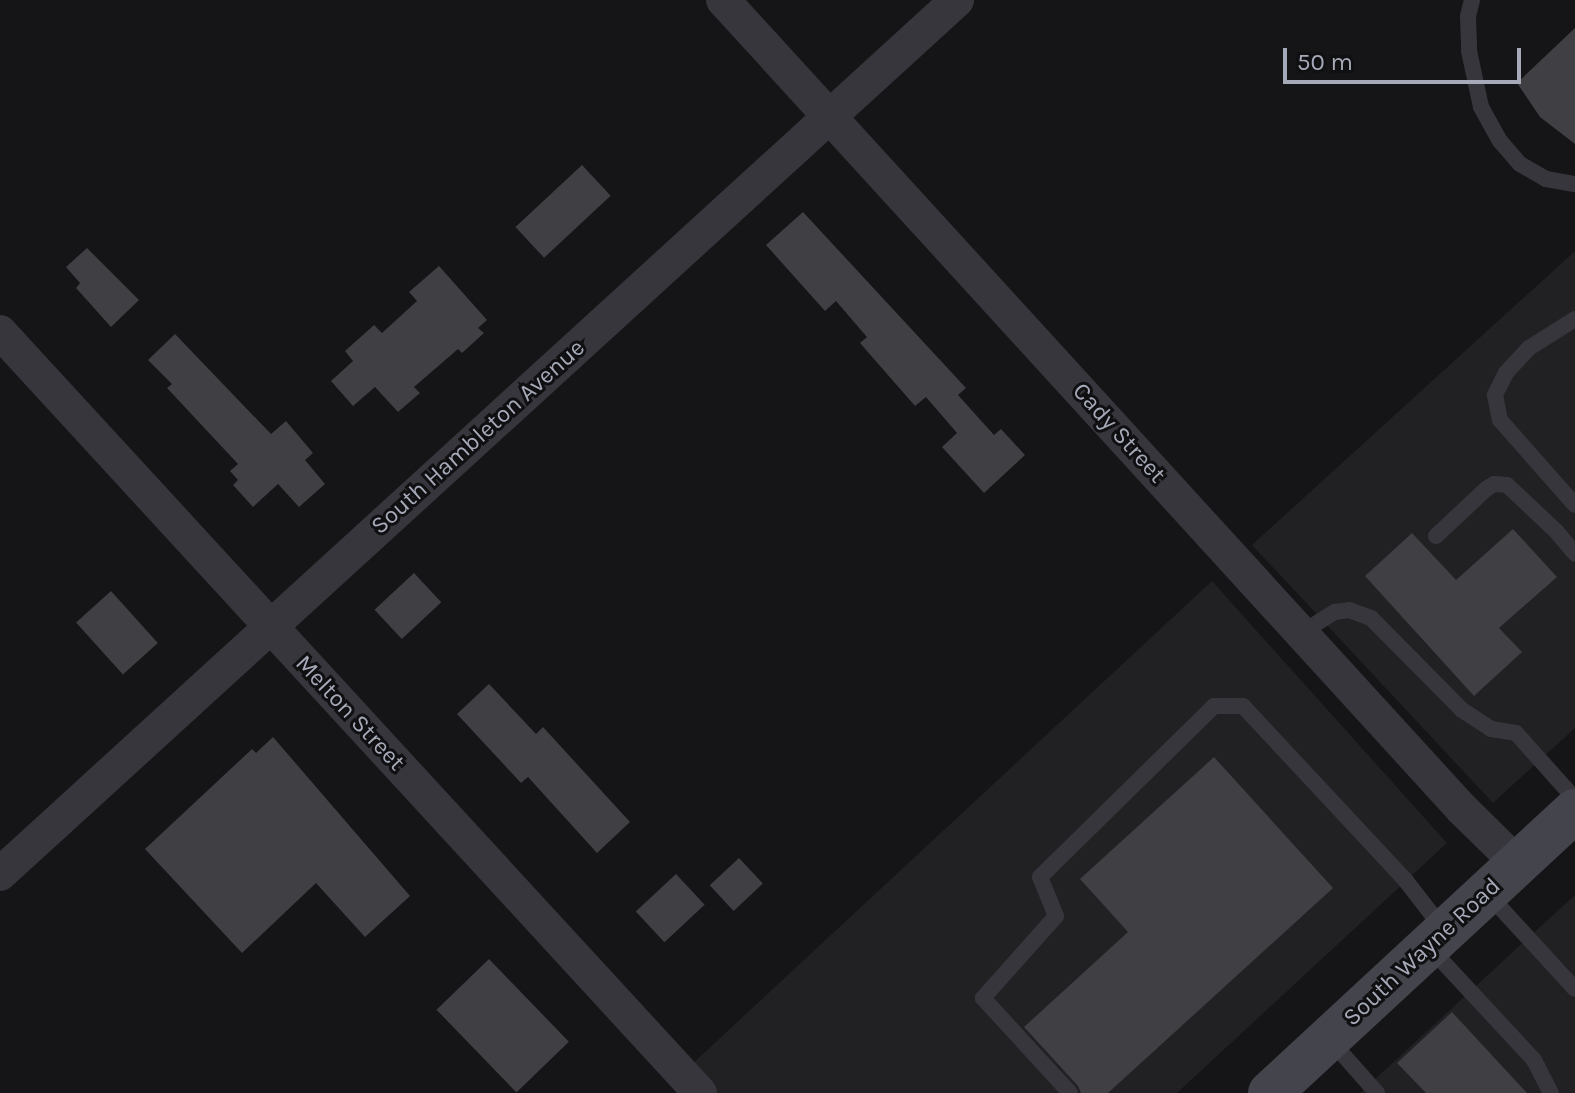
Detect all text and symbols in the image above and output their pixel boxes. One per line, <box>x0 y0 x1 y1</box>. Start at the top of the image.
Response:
scale bar <box>1287 32 1525 82</box>
text: 50 m <box>1297 48 1353 76</box>
street label: South Hambleton Avenue <box>365 333 591 541</box>
street label: Cady Street <box>1067 377 1171 489</box>
street label: Melton Street <box>289 649 411 777</box>
street label: South Wayne Road <box>1338 872 1506 1032</box>

